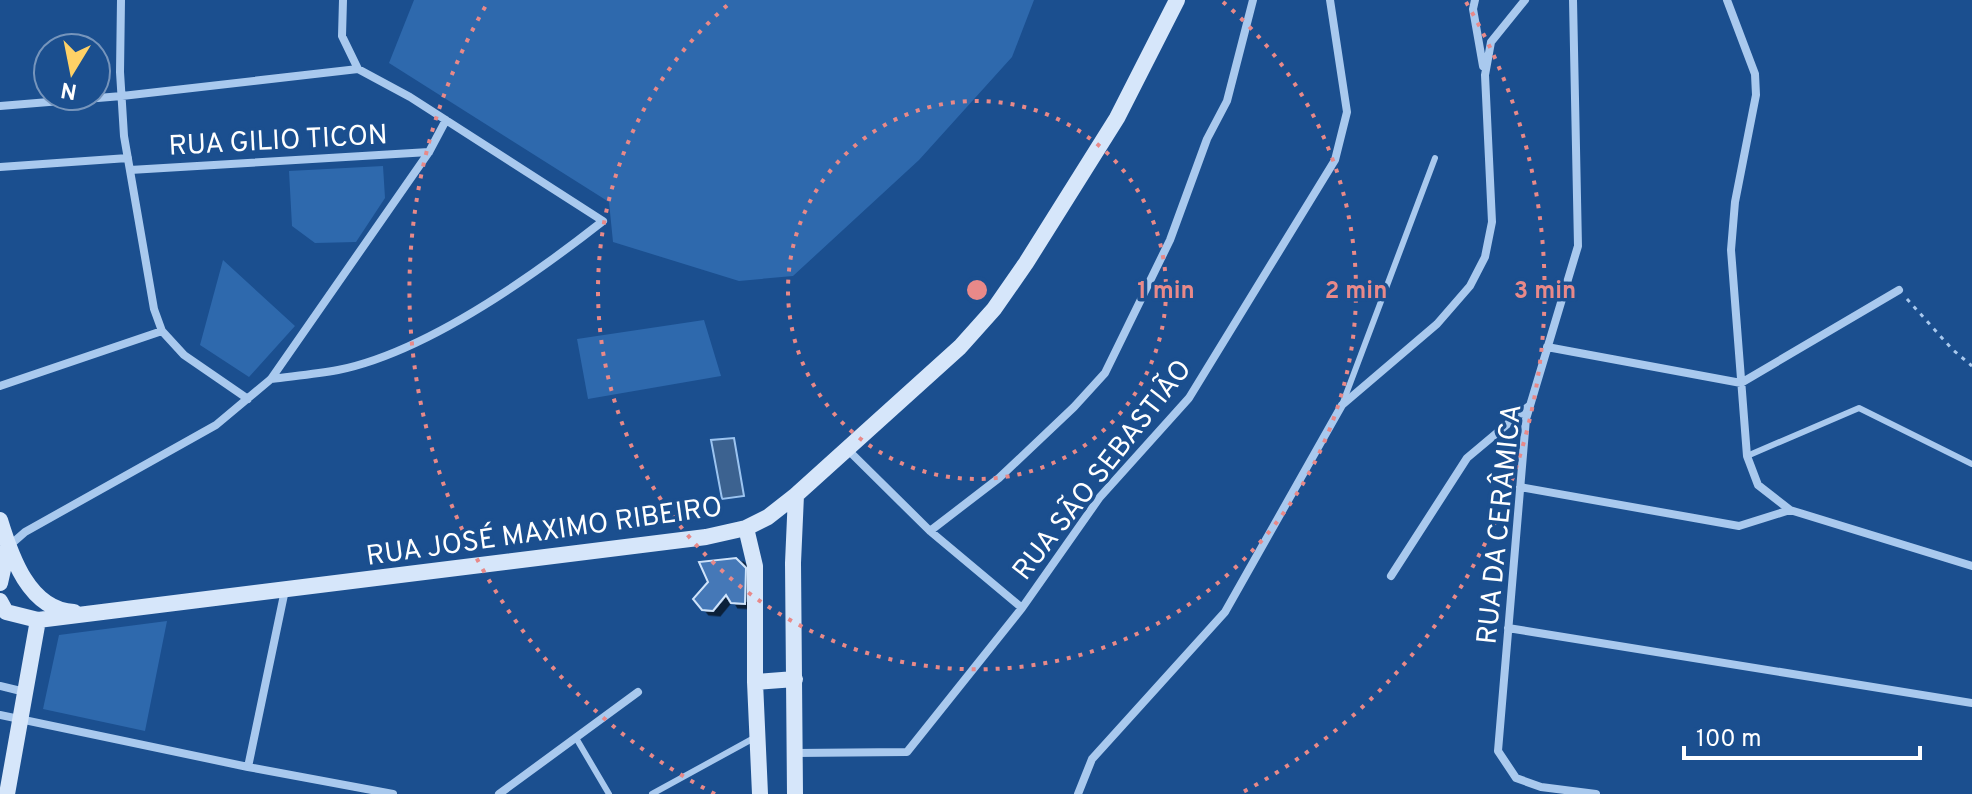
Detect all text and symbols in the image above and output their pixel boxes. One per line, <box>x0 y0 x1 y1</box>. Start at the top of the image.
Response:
north arrow <box>32 32 112 112</box>
text: N <box>59 75 79 104</box>
street label: RUA GILIO TICON <box>168 118 389 166</box>
centre of rings <box>963 276 991 304</box>
text: 1 min <box>1137 277 1195 307</box>
text: 2 min <box>1325 277 1387 307</box>
text: 3 min <box>1514 277 1576 307</box>
street label: RUA SÃO SEBASTIÃO <box>1005 353 1201 589</box>
street label: RUA DA CERÂMICA <box>1468 402 1531 646</box>
street label: RUA JOSÉ MAXIMO RIBEIRO <box>364 488 725 576</box>
scale bar <box>1684 710 1920 760</box>
text: 100 m <box>1696 725 1762 755</box>

